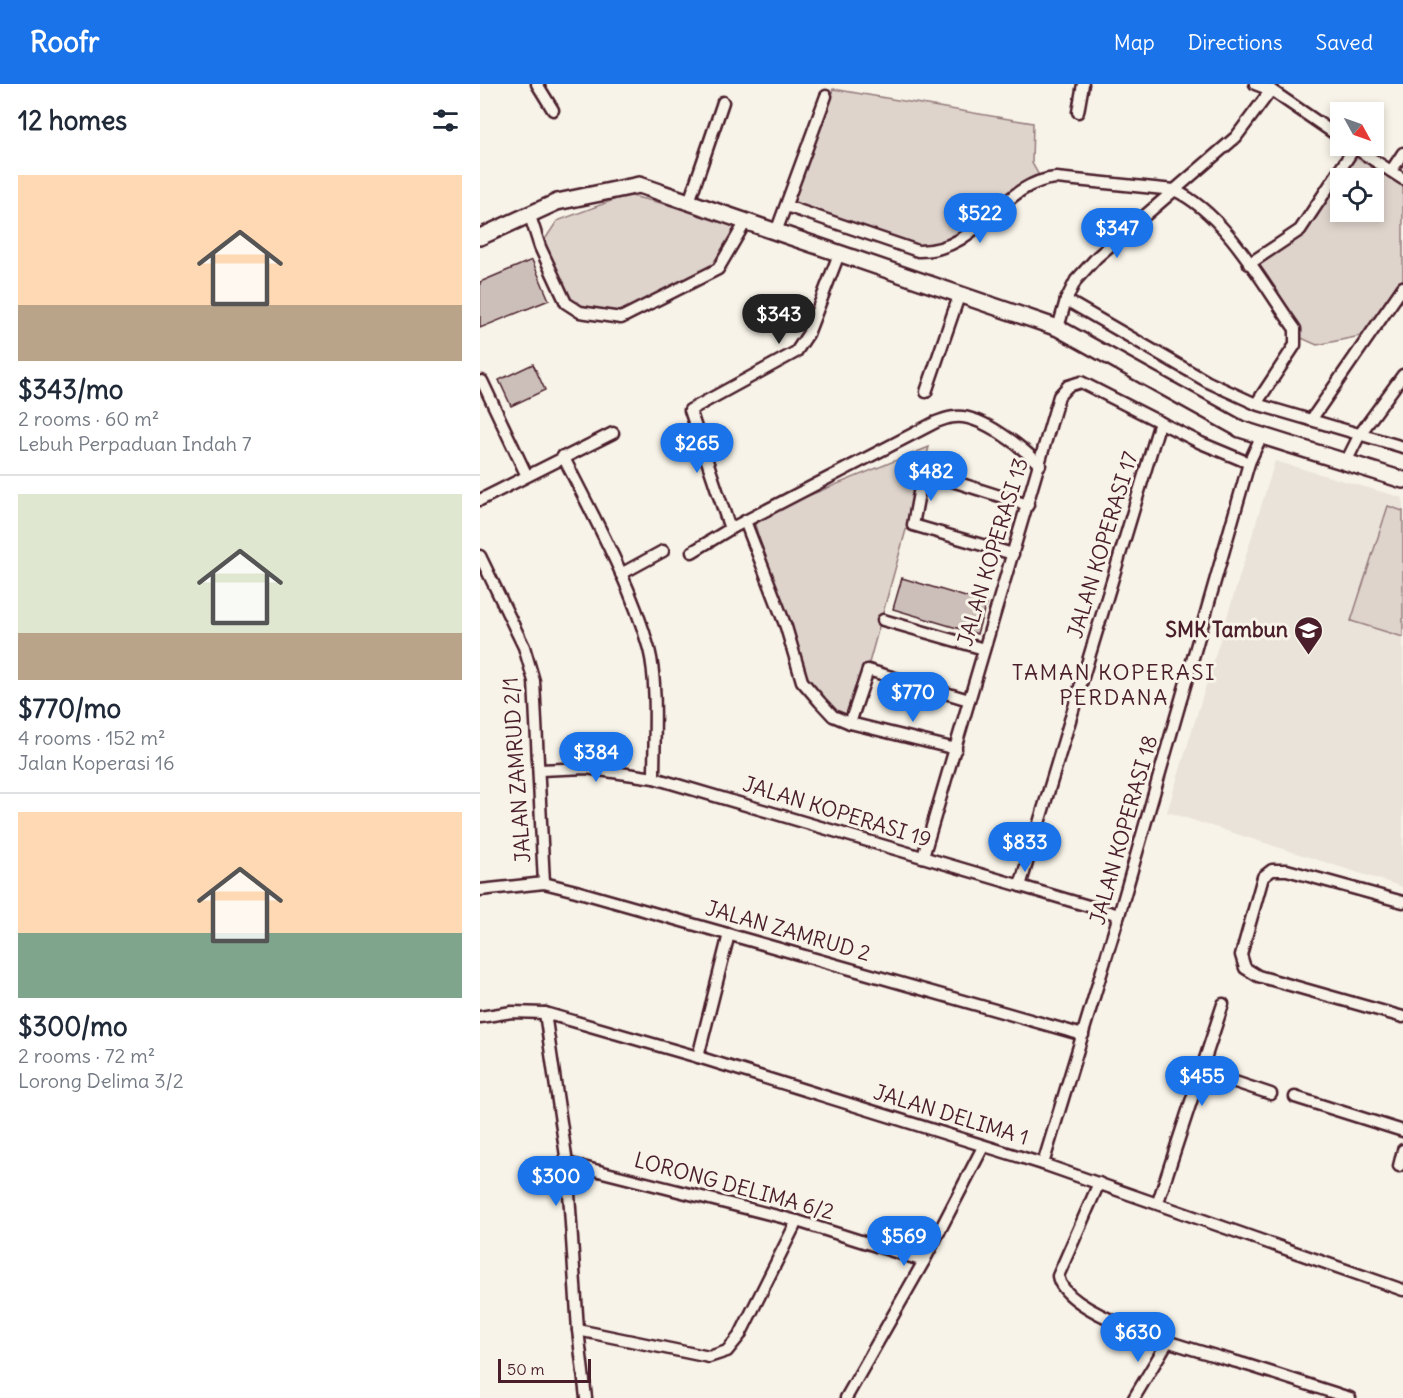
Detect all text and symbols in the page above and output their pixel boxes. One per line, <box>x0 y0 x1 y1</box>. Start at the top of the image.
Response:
text: Roofr <box>30 24 99 60</box>
text: Map <box>1114 29 1155 56</box>
text: Directions <box>1188 29 1282 56</box>
text: Saved <box>1315 29 1373 56</box>
north arrow <box>1330 102 1384 156</box>
map controls <box>1330 102 1384 222</box>
text: 12 homes <box>18 104 127 137</box>
icon: filters <box>429 104 462 137</box>
button: locate <box>1330 168 1384 222</box>
pin: $522 <box>944 193 1016 244</box>
text: $522 <box>958 200 1002 225</box>
pin: $347 <box>1081 208 1153 259</box>
icon: home <box>186 214 294 322</box>
text: $347 <box>1095 215 1139 240</box>
pin: $343 <box>743 294 815 345</box>
text: $343 <box>756 301 802 326</box>
text: $343/mo <box>18 373 123 406</box>
text: 2 rooms · 60 m² <box>18 406 159 431</box>
pin: $265 <box>661 423 733 474</box>
text: $265 <box>674 430 720 455</box>
text: Lebuh Perpaduan Indah 7 <box>18 431 252 456</box>
street label: JALAN KOPERASI 17 <box>1061 448 1144 641</box>
pin: $482 <box>895 451 967 502</box>
street label: JALAN KOPERASI 13 <box>951 454 1034 649</box>
text: $482 <box>908 458 954 483</box>
icon: home <box>186 533 294 641</box>
school or university icon: SMK Tambun <box>1293 614 1325 656</box>
place label: SMK Tambun <box>1165 616 1288 643</box>
district label: TAMAN KOPERASI PERDANA <box>1012 658 1216 711</box>
pin: $770 <box>877 672 949 723</box>
street label: JALAN ZAMRUD 2/1 <box>497 676 536 864</box>
text: $770 <box>891 679 935 704</box>
text: $770/mo <box>18 692 121 725</box>
text: 4 rooms · 152 m² <box>18 725 166 750</box>
pin: $384 <box>560 732 632 783</box>
street label: JALAN KOPERASI 18 <box>1084 732 1163 928</box>
text: $384 <box>573 739 619 764</box>
text: Jalan Koperasi 16 <box>18 750 175 775</box>
street label: JALAN KOPERASI 19 <box>740 770 935 853</box>
pin: $833 <box>989 822 1061 873</box>
text: $833 <box>1002 829 1048 854</box>
icon: home <box>186 851 294 959</box>
street label: JALAN ZAMRUD 2 <box>703 894 874 967</box>
text: $300/mo <box>18 1010 128 1043</box>
text: 2 rooms · 72 m² <box>18 1043 155 1068</box>
pin: $455 <box>1166 1056 1238 1107</box>
text: $455 <box>1179 1063 1225 1088</box>
text: Lorong Delima 3/2 <box>18 1068 184 1093</box>
street label: JALAN DELIMA 1 <box>870 1078 1032 1151</box>
street label: LORONG DELIMA 6/2 <box>631 1146 837 1225</box>
pin: $300 <box>520 1156 592 1207</box>
text: $300 <box>532 1163 580 1188</box>
pin: $569 <box>868 1216 940 1267</box>
text: $569 <box>881 1223 927 1248</box>
pin: $630 <box>1102 1312 1174 1363</box>
text: $630 <box>1114 1319 1162 1344</box>
scale bar <box>498 1356 591 1384</box>
text: 50 m <box>507 1359 545 1379</box>

